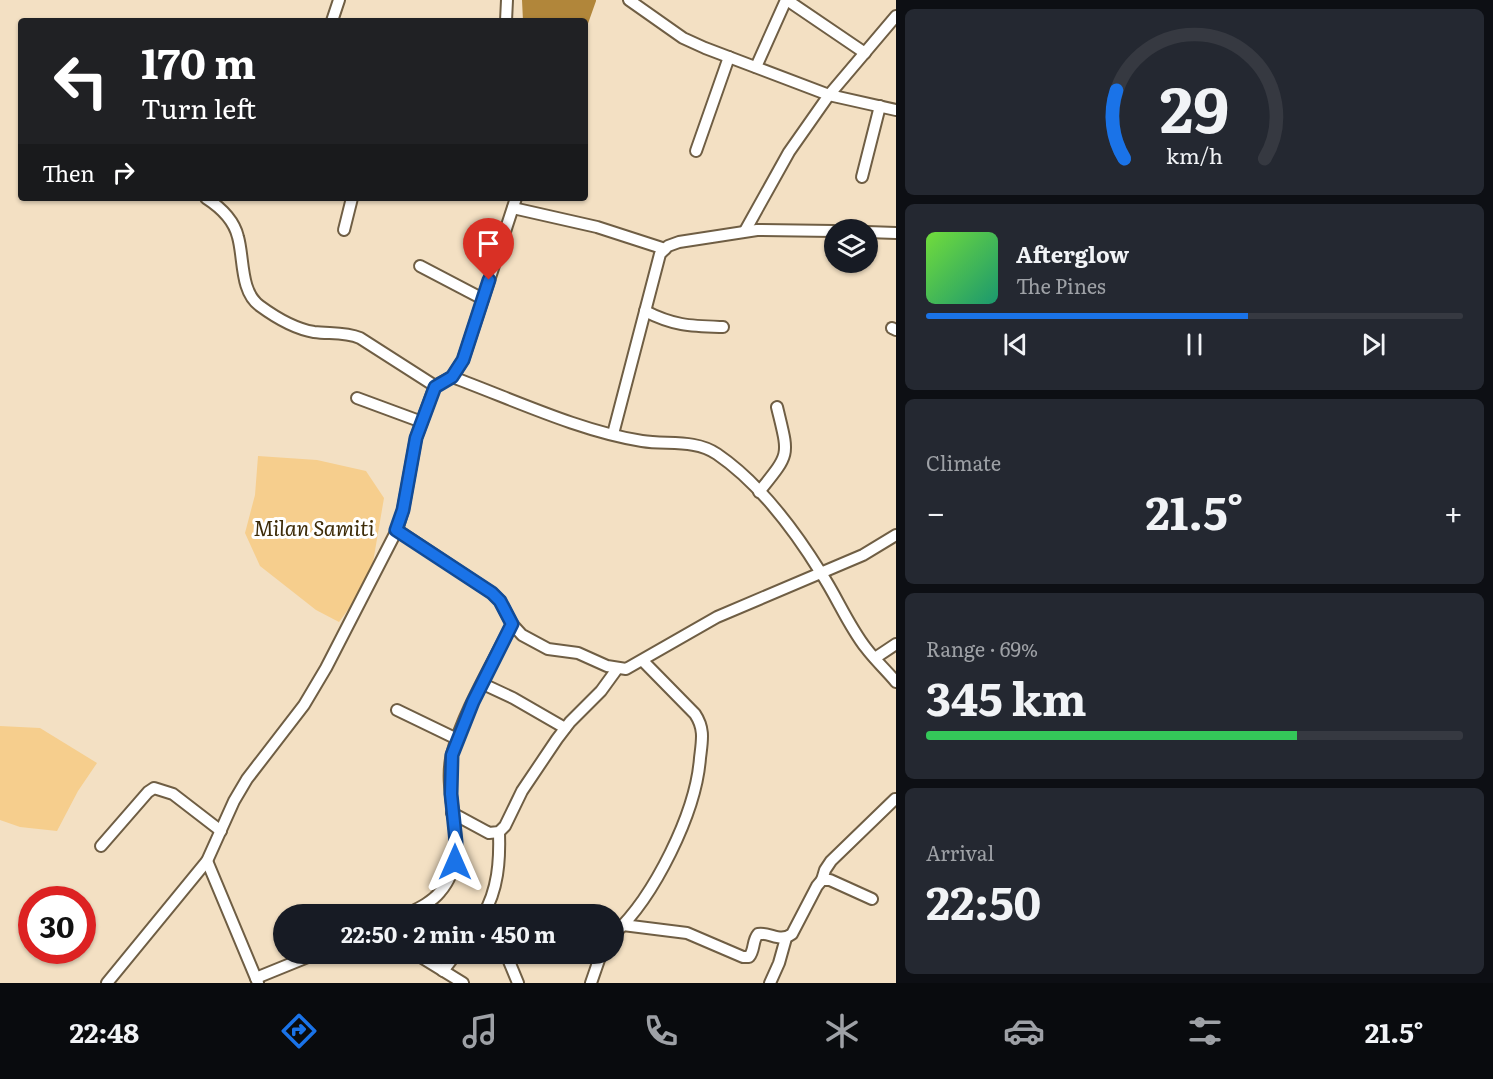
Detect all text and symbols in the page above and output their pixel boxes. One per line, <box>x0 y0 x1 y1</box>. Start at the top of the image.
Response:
text: 170 m <box>141 30 256 92</box>
icon: left <box>42 42 120 120</box>
text: 29 <box>1160 60 1229 152</box>
text: Turn left <box>141 87 256 127</box>
text: km/h <box>1166 139 1223 171</box>
text: Then <box>42 156 95 189</box>
icon: right <box>107 156 140 189</box>
pin <box>463 218 514 280</box>
map controls <box>824 219 878 273</box>
button: layers <box>824 219 878 273</box>
icon: arrive <box>472 227 505 260</box>
text: Afterglow <box>1016 237 1129 270</box>
text: The Pines <box>1016 270 1106 300</box>
icon: previous <box>999 328 1032 361</box>
icon: pause <box>1178 328 1211 361</box>
icon: next <box>1357 328 1390 361</box>
text: Climate <box>926 447 1001 477</box>
text: 21.5° <box>1146 477 1243 544</box>
text: − <box>926 486 945 535</box>
text: + <box>1444 486 1463 535</box>
park label: Milan Samiti <box>253 511 375 542</box>
text: Range · 69% <box>926 633 1038 663</box>
text: 345 km <box>926 663 1087 730</box>
position arrow <box>423 830 487 894</box>
text: Arrival <box>926 837 994 867</box>
text: 22:50 <box>926 867 1041 934</box>
speed limit sign: 30 <box>18 886 96 964</box>
text: 22:50 · 2 min · 450 m <box>341 917 556 950</box>
icon: directions <box>278 1010 320 1052</box>
icon: music <box>459 1010 501 1052</box>
icon: phone <box>640 1010 682 1052</box>
icon: climate <box>821 1010 863 1052</box>
icon: car <box>1003 1010 1045 1052</box>
icon: filters <box>1184 1010 1226 1052</box>
text: 22:48 <box>70 1011 139 1051</box>
text: 21.5° <box>1365 1011 1423 1051</box>

